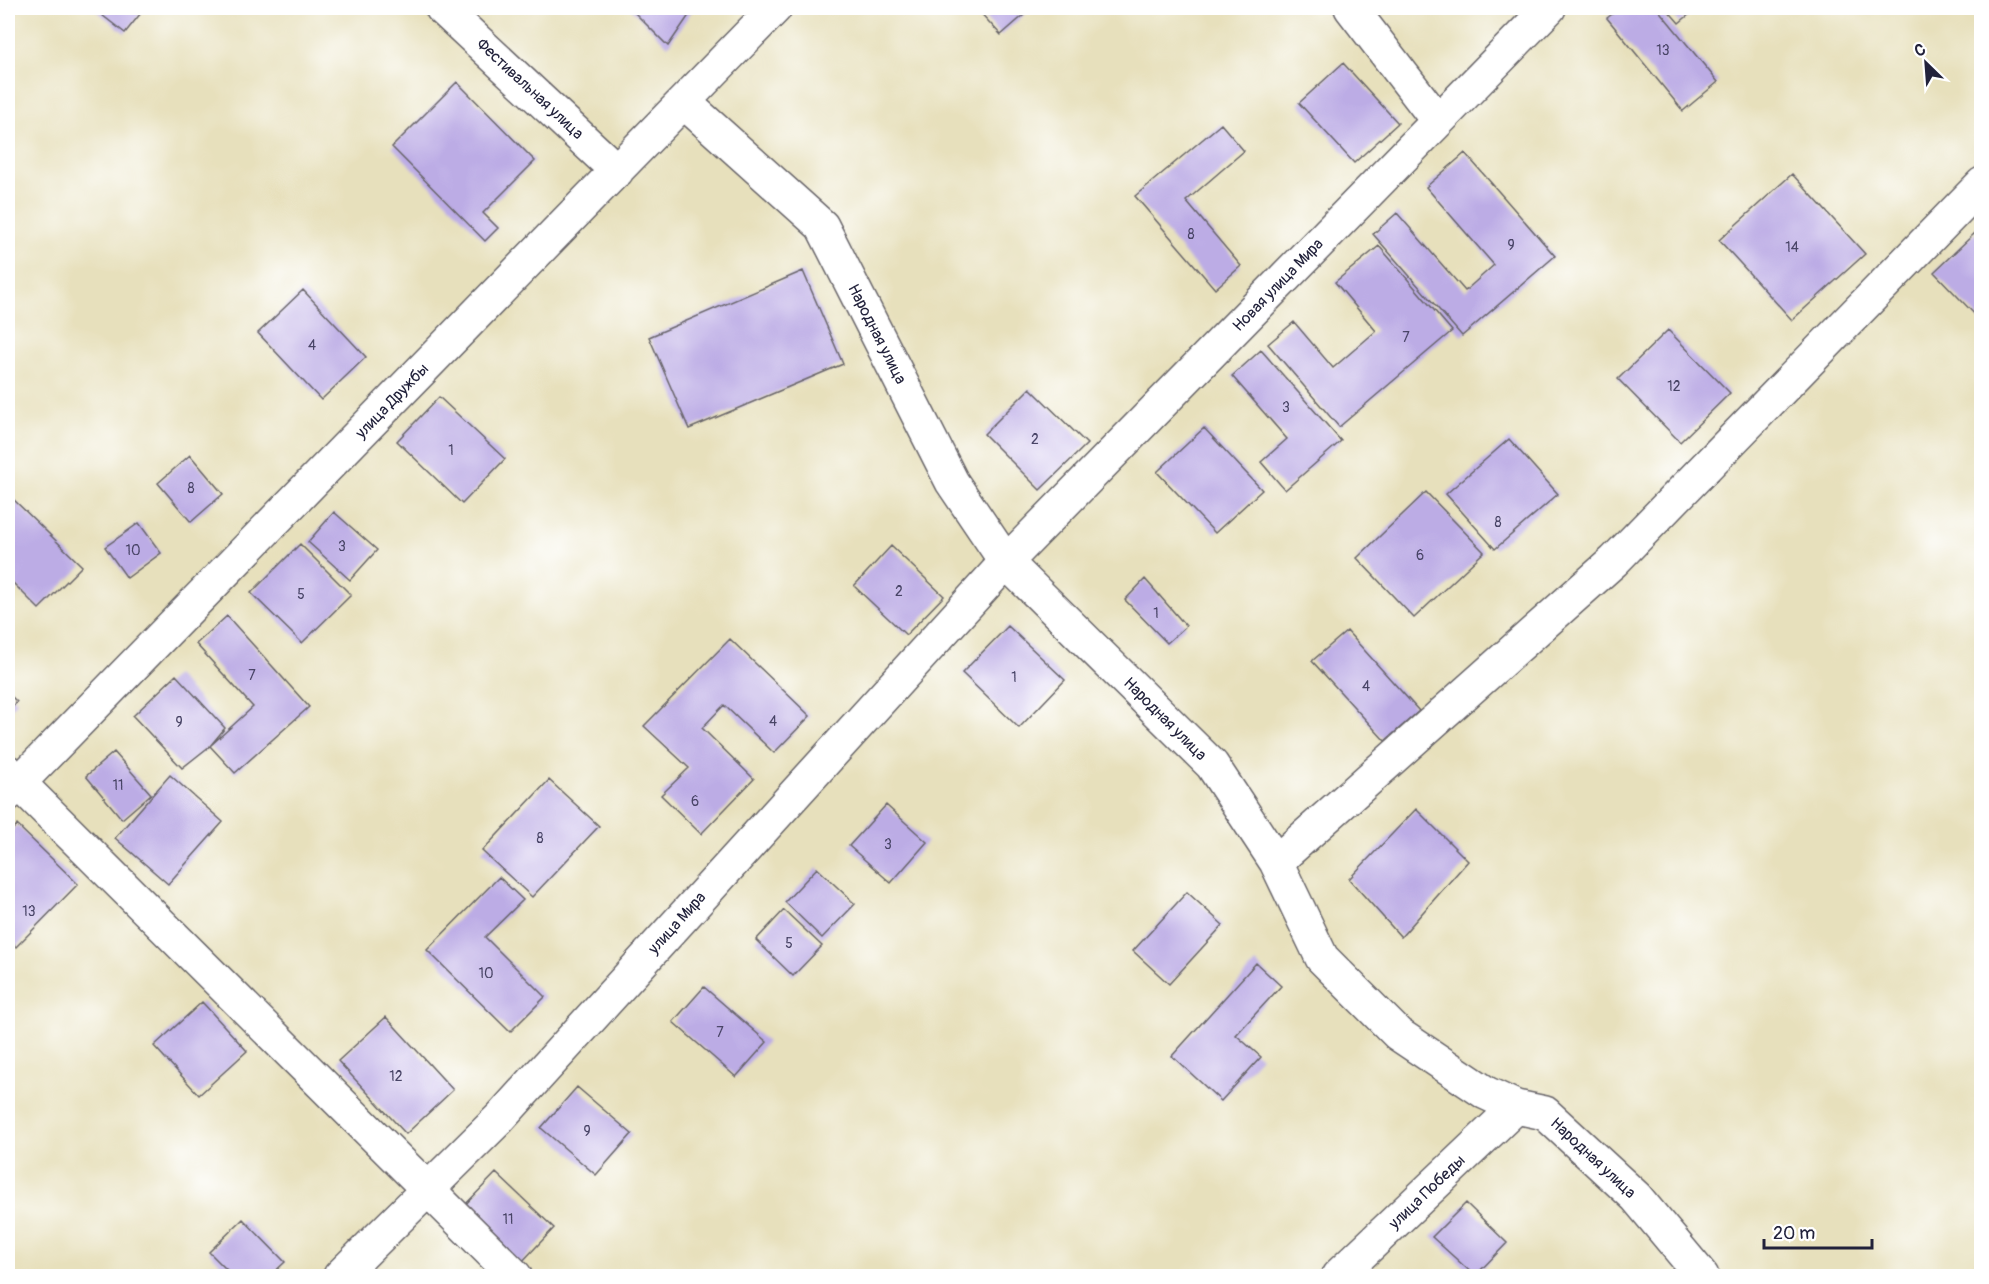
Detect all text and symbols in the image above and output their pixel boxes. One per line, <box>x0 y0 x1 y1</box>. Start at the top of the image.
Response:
north arrow <box>1896 33 1956 93</box>
street label: Фестивальная улица <box>472 34 588 144</box>
text: С <box>1911 39 1929 61</box>
house number: 13 <box>1656 42 1670 59</box>
house number: 8 <box>1187 226 1195 243</box>
street label: Новая улица Мира <box>1228 234 1328 336</box>
house number: 9 <box>1507 237 1515 254</box>
house number: 14 <box>1785 239 1799 256</box>
street label: Народная улица <box>843 281 911 387</box>
house number: 7 <box>1402 329 1410 346</box>
house number: 4 <box>308 337 316 354</box>
street label: улица Дружбы <box>350 359 433 444</box>
house number: 12 <box>1667 378 1681 395</box>
house number: 3 <box>1282 399 1290 416</box>
house number: 2 <box>1031 431 1039 448</box>
house number: 1 <box>448 442 454 459</box>
house number: 8 <box>187 480 195 497</box>
house number: 8 <box>1494 514 1502 531</box>
house number: 3 <box>338 538 346 555</box>
house number: 10 <box>125 542 141 559</box>
house number: 6 <box>1416 547 1424 564</box>
house number: 2 <box>895 583 903 600</box>
house number: 5 <box>297 586 305 603</box>
house number: 1 <box>1153 605 1159 622</box>
house number: 7 <box>248 667 256 684</box>
house number: 1 <box>1011 669 1017 686</box>
street label: Народная улица <box>1119 673 1211 765</box>
house number: 4 <box>1362 678 1370 695</box>
house number: 4 <box>769 713 777 730</box>
house number: 9 <box>175 714 183 731</box>
house number: 11 <box>113 777 123 794</box>
house number: 6 <box>691 793 699 810</box>
house number: 8 <box>536 830 544 847</box>
house number: 3 <box>884 836 892 853</box>
street label: улица Мира <box>643 888 710 959</box>
house number: 13 <box>22 903 36 920</box>
house number: 5 <box>785 935 793 952</box>
house number: 10 <box>478 965 494 982</box>
house number: 7 <box>716 1024 724 1041</box>
house number: 12 <box>389 1068 403 1085</box>
street label: Народная улица <box>1546 1113 1640 1203</box>
house number: 9 <box>583 1123 591 1140</box>
street label: улица Победы <box>1384 1151 1469 1234</box>
house number: 11 <box>503 1211 513 1228</box>
scale bar <box>1764 1212 1872 1250</box>
text: 20 m <box>1773 1222 1815 1245</box>

